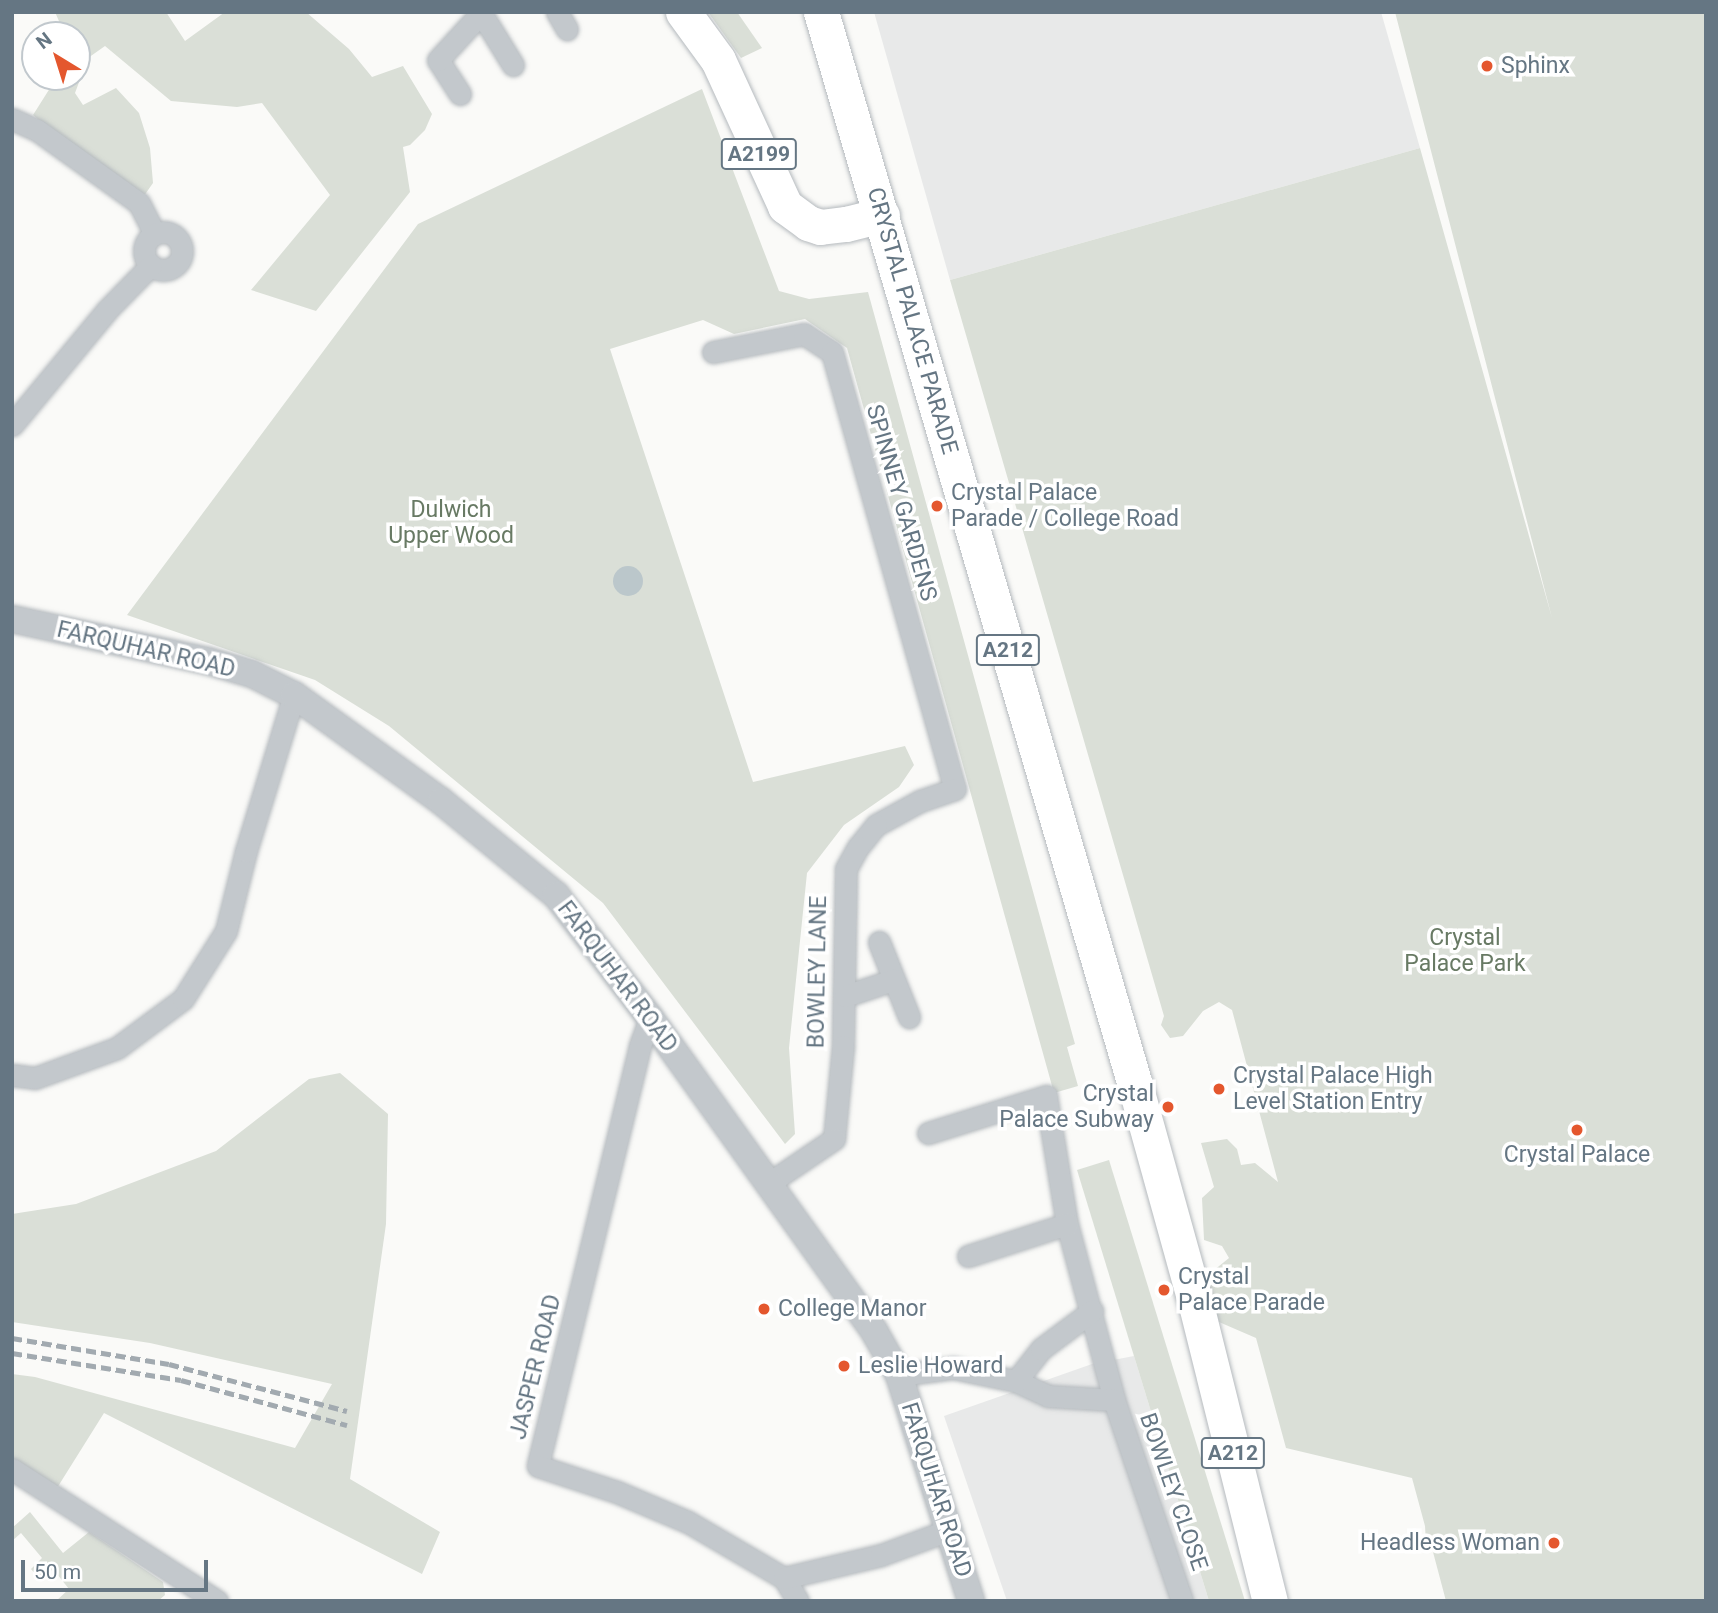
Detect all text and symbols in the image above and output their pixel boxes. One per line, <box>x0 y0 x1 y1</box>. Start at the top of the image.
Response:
north arrow <box>21 21 91 91</box>
text: N <box>32 27 56 54</box>
place label: Sphinx <box>1501 52 1570 80</box>
marker: Sphinx <box>1479 58 1495 74</box>
road number: A2199 <box>720 136 798 172</box>
street label: CRYSTAL PALACE PARADE <box>861 184 963 458</box>
street label: SPINNEY GARDENS <box>860 402 942 604</box>
place label: Crystal Palace Parade / College Road <box>951 479 1179 533</box>
park label: Dulwich Upper Wood <box>388 496 514 550</box>
marker: Crystal Palace Parade / College Road <box>929 498 945 514</box>
street label: FARQUHAR ROAD <box>54 616 238 684</box>
road number: A212 <box>975 632 1041 668</box>
street label: BOWLEY LANE <box>803 895 833 1049</box>
street label: FARQUHAR ROAD <box>551 896 683 1058</box>
park label: Crystal Palace Park <box>1404 924 1526 978</box>
place label: Crystal Palace High Level Station Entry <box>1233 1062 1433 1116</box>
place label: Crystal Palace Subway <box>999 1080 1154 1134</box>
marker: Crystal Palace High Level Station Entry <box>1211 1081 1227 1097</box>
marker: Crystal Palace Subway <box>1160 1099 1176 1115</box>
marker: Crystal Palace <box>1569 1122 1585 1138</box>
place label: Crystal Palace <box>1504 1141 1650 1169</box>
place label: Crystal Palace Parade <box>1178 1263 1325 1317</box>
marker: Crystal Palace Parade <box>1156 1282 1172 1298</box>
street label: JASPER ROAD <box>505 1292 567 1442</box>
place label: College Manor <box>778 1295 926 1323</box>
marker: College Manor <box>756 1301 772 1317</box>
place label: Leslie Howard <box>858 1352 1003 1380</box>
marker: Leslie Howard <box>836 1358 852 1374</box>
street label: FARQUHAR ROAD <box>895 1399 977 1581</box>
street label: BOWLEY CLOSE <box>1133 1410 1213 1574</box>
road number: A212 <box>1200 1436 1266 1470</box>
place label: Headless Woman <box>1360 1529 1540 1557</box>
marker: Headless Woman <box>1546 1535 1562 1551</box>
scale bar <box>24 1546 212 1590</box>
text: 50 m <box>34 1560 81 1584</box>

